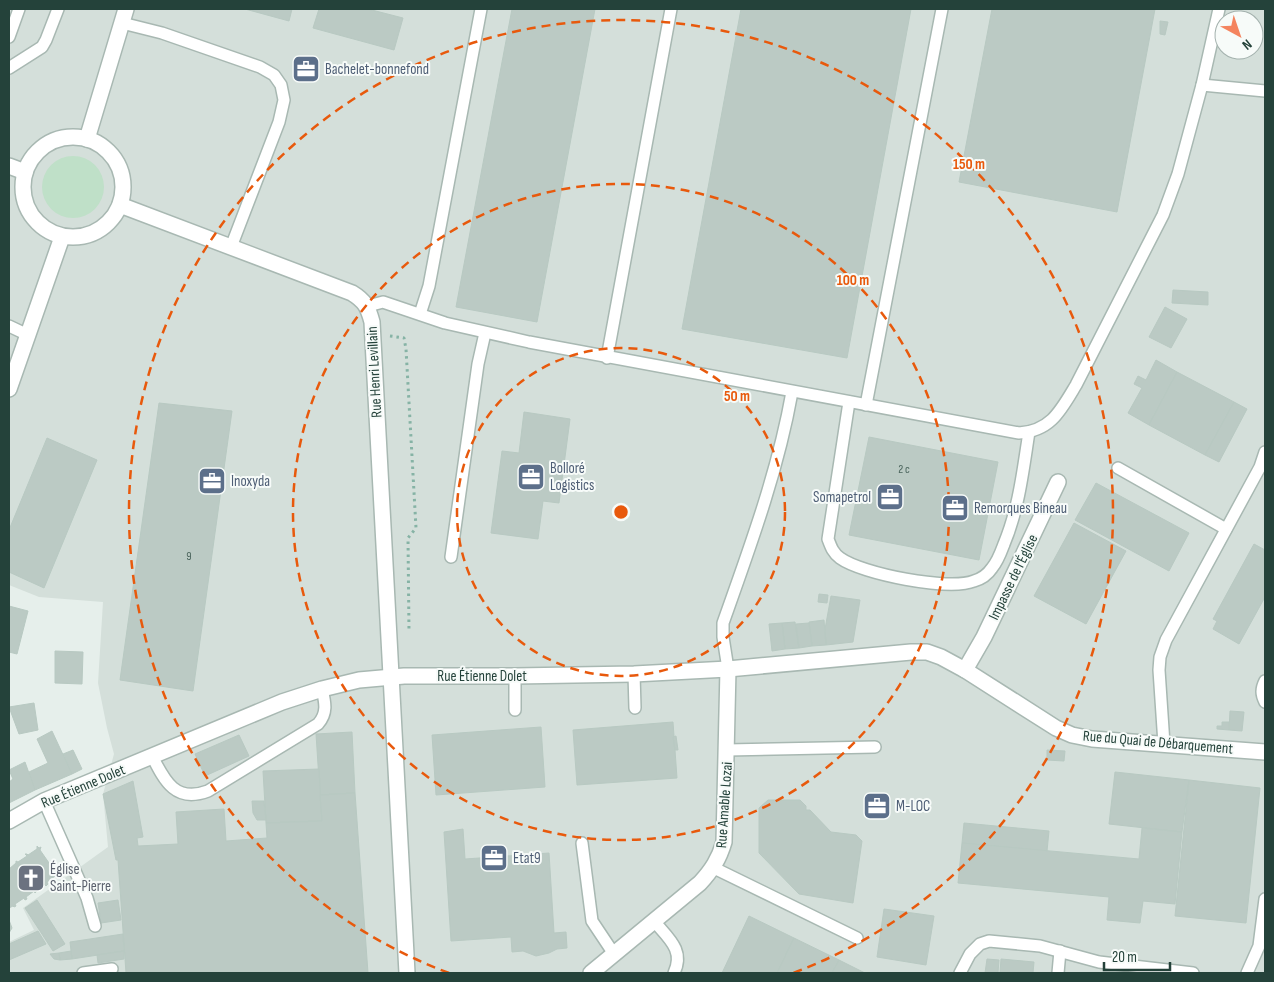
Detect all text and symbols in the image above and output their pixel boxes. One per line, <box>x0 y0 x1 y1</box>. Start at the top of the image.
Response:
north arrow <box>1214 10 1264 60</box>
text: N <box>1239 36 1255 53</box>
office icon: Bachelet-bonnefond <box>291 54 321 84</box>
place label: Bachelet-bonnefond <box>325 60 429 79</box>
text: 150 m <box>953 155 985 174</box>
text: 100 m <box>837 271 869 290</box>
street label: Rue Henri Levillain <box>363 326 386 418</box>
text: 50 m <box>724 387 750 406</box>
place label: Bolloré Logistics <box>550 459 594 495</box>
office icon: Bolloré Logistics <box>516 462 546 492</box>
house number: 2 c <box>898 462 910 477</box>
office icon: Inoxyda <box>197 466 227 496</box>
place label: Inoxyda <box>231 472 270 491</box>
office icon: Somapetrol <box>875 482 905 512</box>
place label: Somapetrol <box>813 488 871 507</box>
office icon: Remorques Bineau <box>940 493 970 523</box>
place label: Remorques Bineau <box>974 499 1067 518</box>
centre of rings <box>612 503 630 521</box>
street label: Impasse de l'Église <box>985 531 1042 623</box>
house number: 9 <box>186 549 192 564</box>
street label: Rue Étienne Dolet <box>437 667 527 686</box>
street label: Rue du Quai de Débarquement <box>1082 726 1234 759</box>
street label: Rue Étienne Dolet <box>38 760 128 813</box>
street label: Rue Amable Lozai <box>712 761 737 849</box>
office icon: M-LOC <box>862 791 892 821</box>
place label: M-LOC <box>896 797 930 816</box>
office icon: Etat9 <box>479 843 509 873</box>
place label: Etat9 <box>513 849 541 868</box>
place label: Église Saint-Pierre <box>50 860 111 896</box>
church icon: Église Saint-Pierre <box>16 863 46 893</box>
scale bar <box>1104 940 1170 972</box>
text: 20 m <box>1112 948 1137 967</box>

